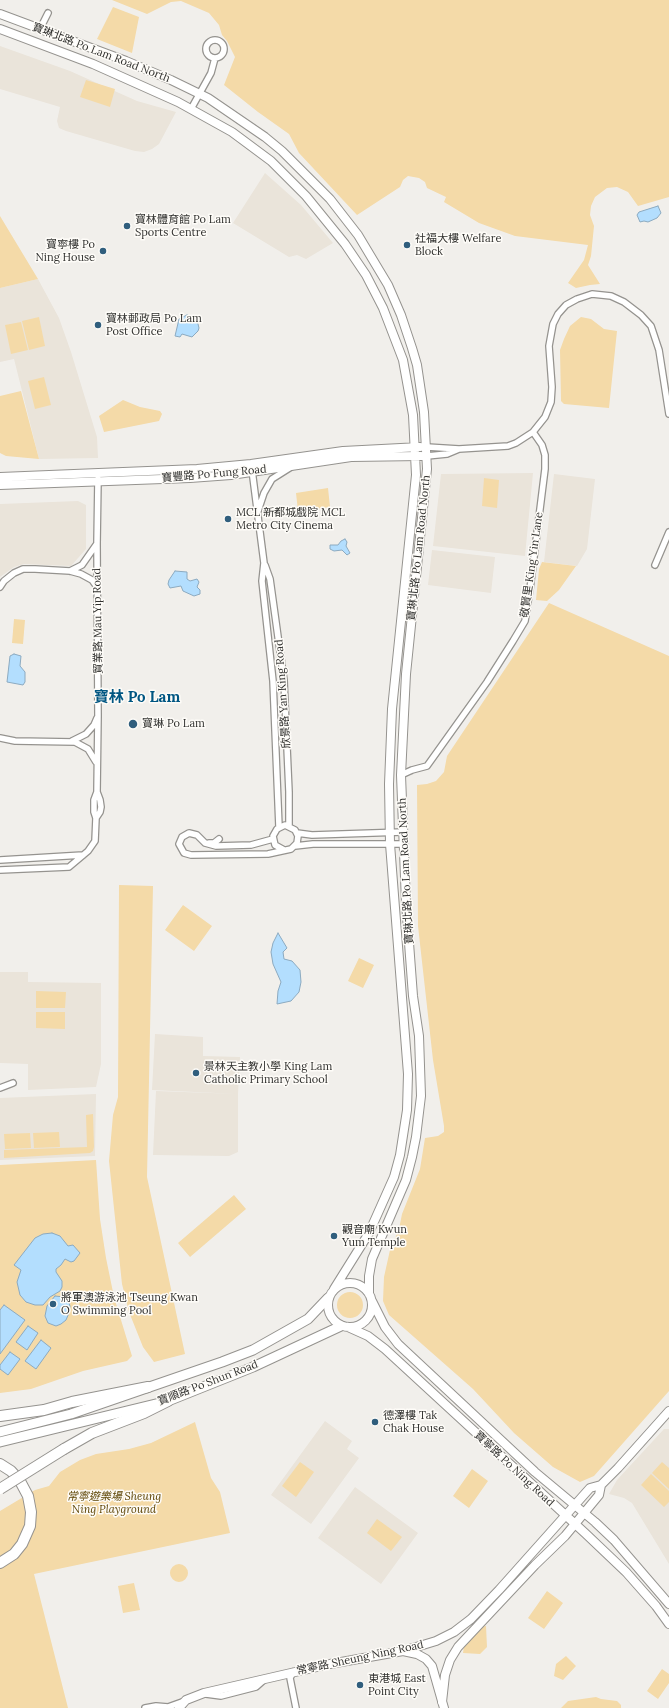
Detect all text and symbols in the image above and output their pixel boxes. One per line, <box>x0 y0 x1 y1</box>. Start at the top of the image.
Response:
street label: 寶琳北路 Po Lam Road North <box>30 21 172 85</box>
place label: 寶林體育館 Po Lam Sports Centre <box>135 213 231 239</box>
marker: 寶林體育館 Po Lam Sports Centre <box>122 221 132 231</box>
place label: 社福大樓 Welfare Block <box>415 232 501 258</box>
place label: 寶寧樓 Po Ning House <box>35 238 95 264</box>
marker: 社福大樓 Welfare Block <box>402 240 412 250</box>
marker: 寶寧樓 Po Ning House <box>98 246 108 256</box>
place label: 寶林郵政局 Po Lam Post Office <box>106 312 202 338</box>
marker: 寶林郵政局 Po Lam Post Office <box>93 320 103 330</box>
street label: 寶豐路 Po Fung Road <box>161 463 267 485</box>
street label: 寶琳北路 Po Lam Road North <box>405 474 433 622</box>
place label: MCL 新都城戲院 MCL Metro City Cinema <box>236 506 345 532</box>
street label: 敬賢里 King Yin Lane <box>518 511 546 619</box>
marker: MCL 新都城戲院 MCL Metro City Cinema <box>223 514 233 524</box>
street label: 貿業路 Mau Yip Road <box>90 568 106 674</box>
street label: 欣景路 Yan King Road <box>273 639 293 749</box>
district label: 寶林 Po Lam <box>94 689 180 707</box>
place label: 寶琳 Po Lam <box>142 717 205 731</box>
marker: 寶琳 Po Lam <box>127 718 139 730</box>
street label: 寶琳北路 Po Lam Road North <box>396 797 416 945</box>
place label: 景林天主教小學 King Lam Catholic Primary School <box>204 1060 332 1086</box>
marker: 景林天主教小學 King Lam Catholic Primary School <box>191 1068 201 1078</box>
place label: 觀音廟 Kwun Yum Temple <box>342 1223 407 1249</box>
marker: 觀音廟 Kwun Yum Temple <box>329 1231 339 1241</box>
place label: 將軍澳游泳池 Tseung Kwan O Swimming Pool <box>61 1291 198 1317</box>
marker: 將軍澳游泳池 Tseung Kwan O Swimming Pool <box>48 1299 58 1309</box>
street label: 寶順路 Po Shun Road <box>156 1358 260 1408</box>
place label: 德澤樓 Tak Chak House <box>383 1409 444 1435</box>
marker: 德澤樓 Tak Chak House <box>370 1417 380 1427</box>
street label: 寶寧路 Po Ning Road <box>471 1429 557 1509</box>
park label: 常寧遊樂場 Sheung Ning Playground <box>67 1490 161 1516</box>
street label: 常寧路 Sheung Ning Road <box>295 1638 425 1678</box>
place label: 東港城 East Point City <box>368 1672 426 1698</box>
marker: 東港城 East Point City <box>355 1680 365 1690</box>

